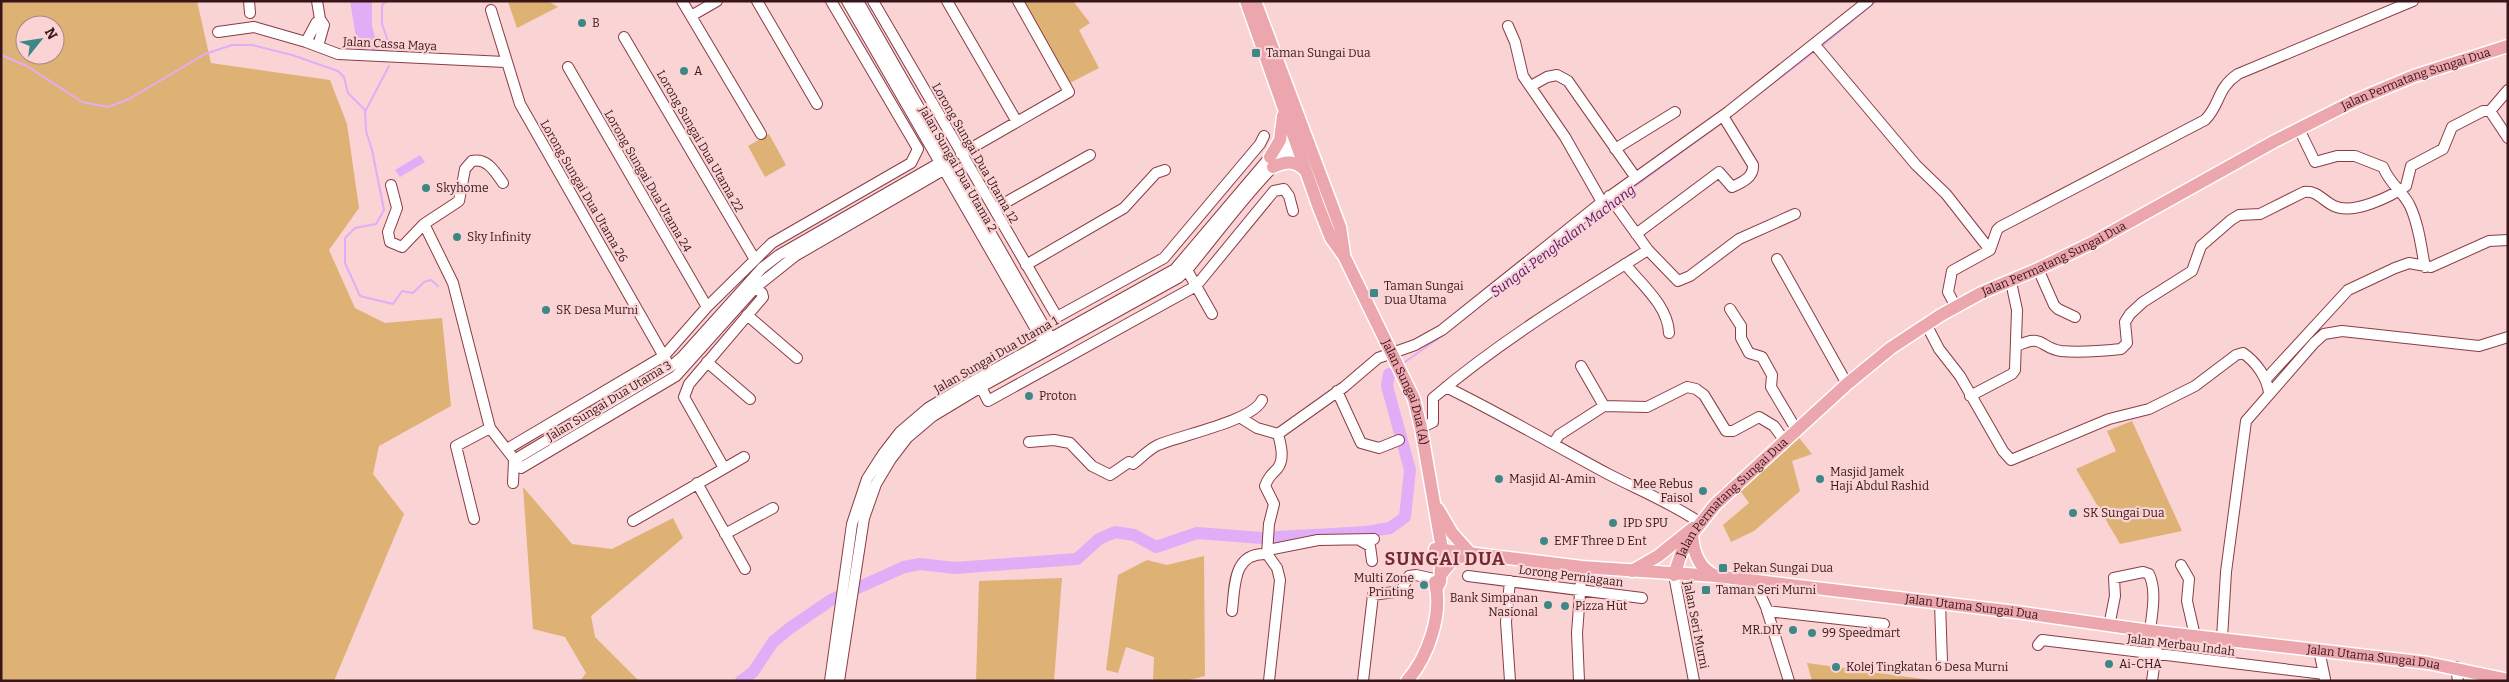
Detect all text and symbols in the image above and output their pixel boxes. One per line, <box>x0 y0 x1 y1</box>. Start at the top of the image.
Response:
north arrow <box>15 15 65 65</box>
place label: B <box>592 16 600 30</box>
marker: B <box>576 17 588 29</box>
text: N <box>41 25 61 43</box>
street label: Jalan Cassa Maya <box>342 34 438 53</box>
street label: Jalan Permatang Sungai Dua <box>2338 45 2493 114</box>
place label: Taman Sungai Dua <box>1266 46 1371 60</box>
marker: Taman Sungai Dua <box>1250 47 1262 59</box>
place label: A <box>694 64 703 78</box>
marker: A <box>678 65 690 77</box>
street label: Lorong Sungai Dua Utama 22 <box>654 68 746 214</box>
street label: Lorong Sungai Dua Utama 12 <box>929 80 1021 226</box>
street label: Jalan Sungai Dua Utama 2 <box>916 103 1000 234</box>
street label: Lorong Sungai Dua Utama 24 <box>602 108 694 254</box>
street label: Lorong Sungai Dua Utama 26 <box>538 117 630 265</box>
place label: Skyhome <box>436 181 489 195</box>
water label: Sungai Pengkalan Machang <box>1487 181 1639 301</box>
marker: Skyhome <box>420 182 432 194</box>
street label: Jalan Permatang Sungai Dua <box>1979 218 2129 299</box>
place label: Sky Infinity <box>467 230 532 244</box>
marker: Sky Infinity <box>451 231 463 243</box>
place label: Taman Sungai Dua Utama <box>1384 279 1464 307</box>
marker: Taman Sungai Dua Utama <box>1368 287 1380 299</box>
place label: SK Desa Murni <box>556 303 639 317</box>
marker: SK Desa Murni <box>540 304 552 316</box>
street label: Jalan Sungai Dua Utama 1 <box>931 314 1061 397</box>
street label: Jalan Sungai Dua (A) <box>1379 336 1432 446</box>
street label: Jalan Sungai Dua Utama 3 <box>543 358 674 444</box>
place label: Proton <box>1039 389 1077 403</box>
marker: Proton <box>1023 390 1035 402</box>
street label: Jalan Permatang Sungai Dua <box>1673 435 1791 559</box>
place label: Masjid Jamek Haji Abdul Rashid <box>1830 465 1929 493</box>
place label: Masjid Al-Amin <box>1509 472 1596 486</box>
marker: Masjid Al-Amin <box>1493 473 1505 485</box>
marker: Masjid Jamek Haji Abdul Rashid <box>1814 473 1826 485</box>
place label: Mee Rebus Faisol <box>1633 477 1694 505</box>
marker: Mee Rebus Faisol <box>1697 485 1709 497</box>
place label: SK Sungai Dua <box>2083 506 2165 520</box>
marker: SK Sungai Dua <box>2067 507 2079 519</box>
place label: IPD SPU <box>1623 516 1668 530</box>
marker: IPD SPU <box>1607 517 1619 529</box>
place label: EMF Three D Ent <box>1554 534 1647 548</box>
marker: EMF Three D Ent <box>1538 535 1550 547</box>
district label: SUNGAI DUA <box>1384 548 1506 570</box>
place label: Pekan Sungai Dua <box>1733 561 1834 575</box>
marker: Pekan Sungai Dua <box>1717 562 1729 574</box>
street label: Lorong Perniagaan <box>1518 563 1625 589</box>
place label: Multi Zone Printing <box>1354 571 1414 599</box>
marker: Multi Zone Printing <box>1418 579 1430 591</box>
street label: Jalan Seri Murni <box>1680 579 1711 671</box>
place label: Taman Seri Murni <box>1716 583 1817 597</box>
marker: Taman Seri Murni <box>1700 584 1712 596</box>
place label: Bank Simpanan Nasional <box>1450 591 1539 619</box>
street label: Jalan Utama Sungai Dua <box>1903 592 2040 622</box>
marker: Bank Simpanan Nasional <box>1542 599 1554 611</box>
place label: Pizza Hut <box>1575 599 1628 613</box>
marker: Pizza Hut <box>1559 600 1571 612</box>
place label: MR.DIY <box>1742 623 1783 637</box>
marker: MR.DIY <box>1787 624 1799 636</box>
place label: 99 Speedmart <box>1822 626 1901 640</box>
marker: 99 Speedmart <box>1806 627 1818 639</box>
street label: Jalan Merbau Indah <box>2125 631 2236 659</box>
street label: Jalan Utama Sungai Dua <box>2305 642 2442 672</box>
place label: Ai-CHA <box>2119 657 2162 671</box>
marker: Ai-CHA <box>2103 658 2115 670</box>
place label: Kolej Tingkatan 6 Desa Murni <box>1846 660 2009 674</box>
marker: Kolej Tingkatan 6 Desa Murni <box>1830 661 1842 673</box>

